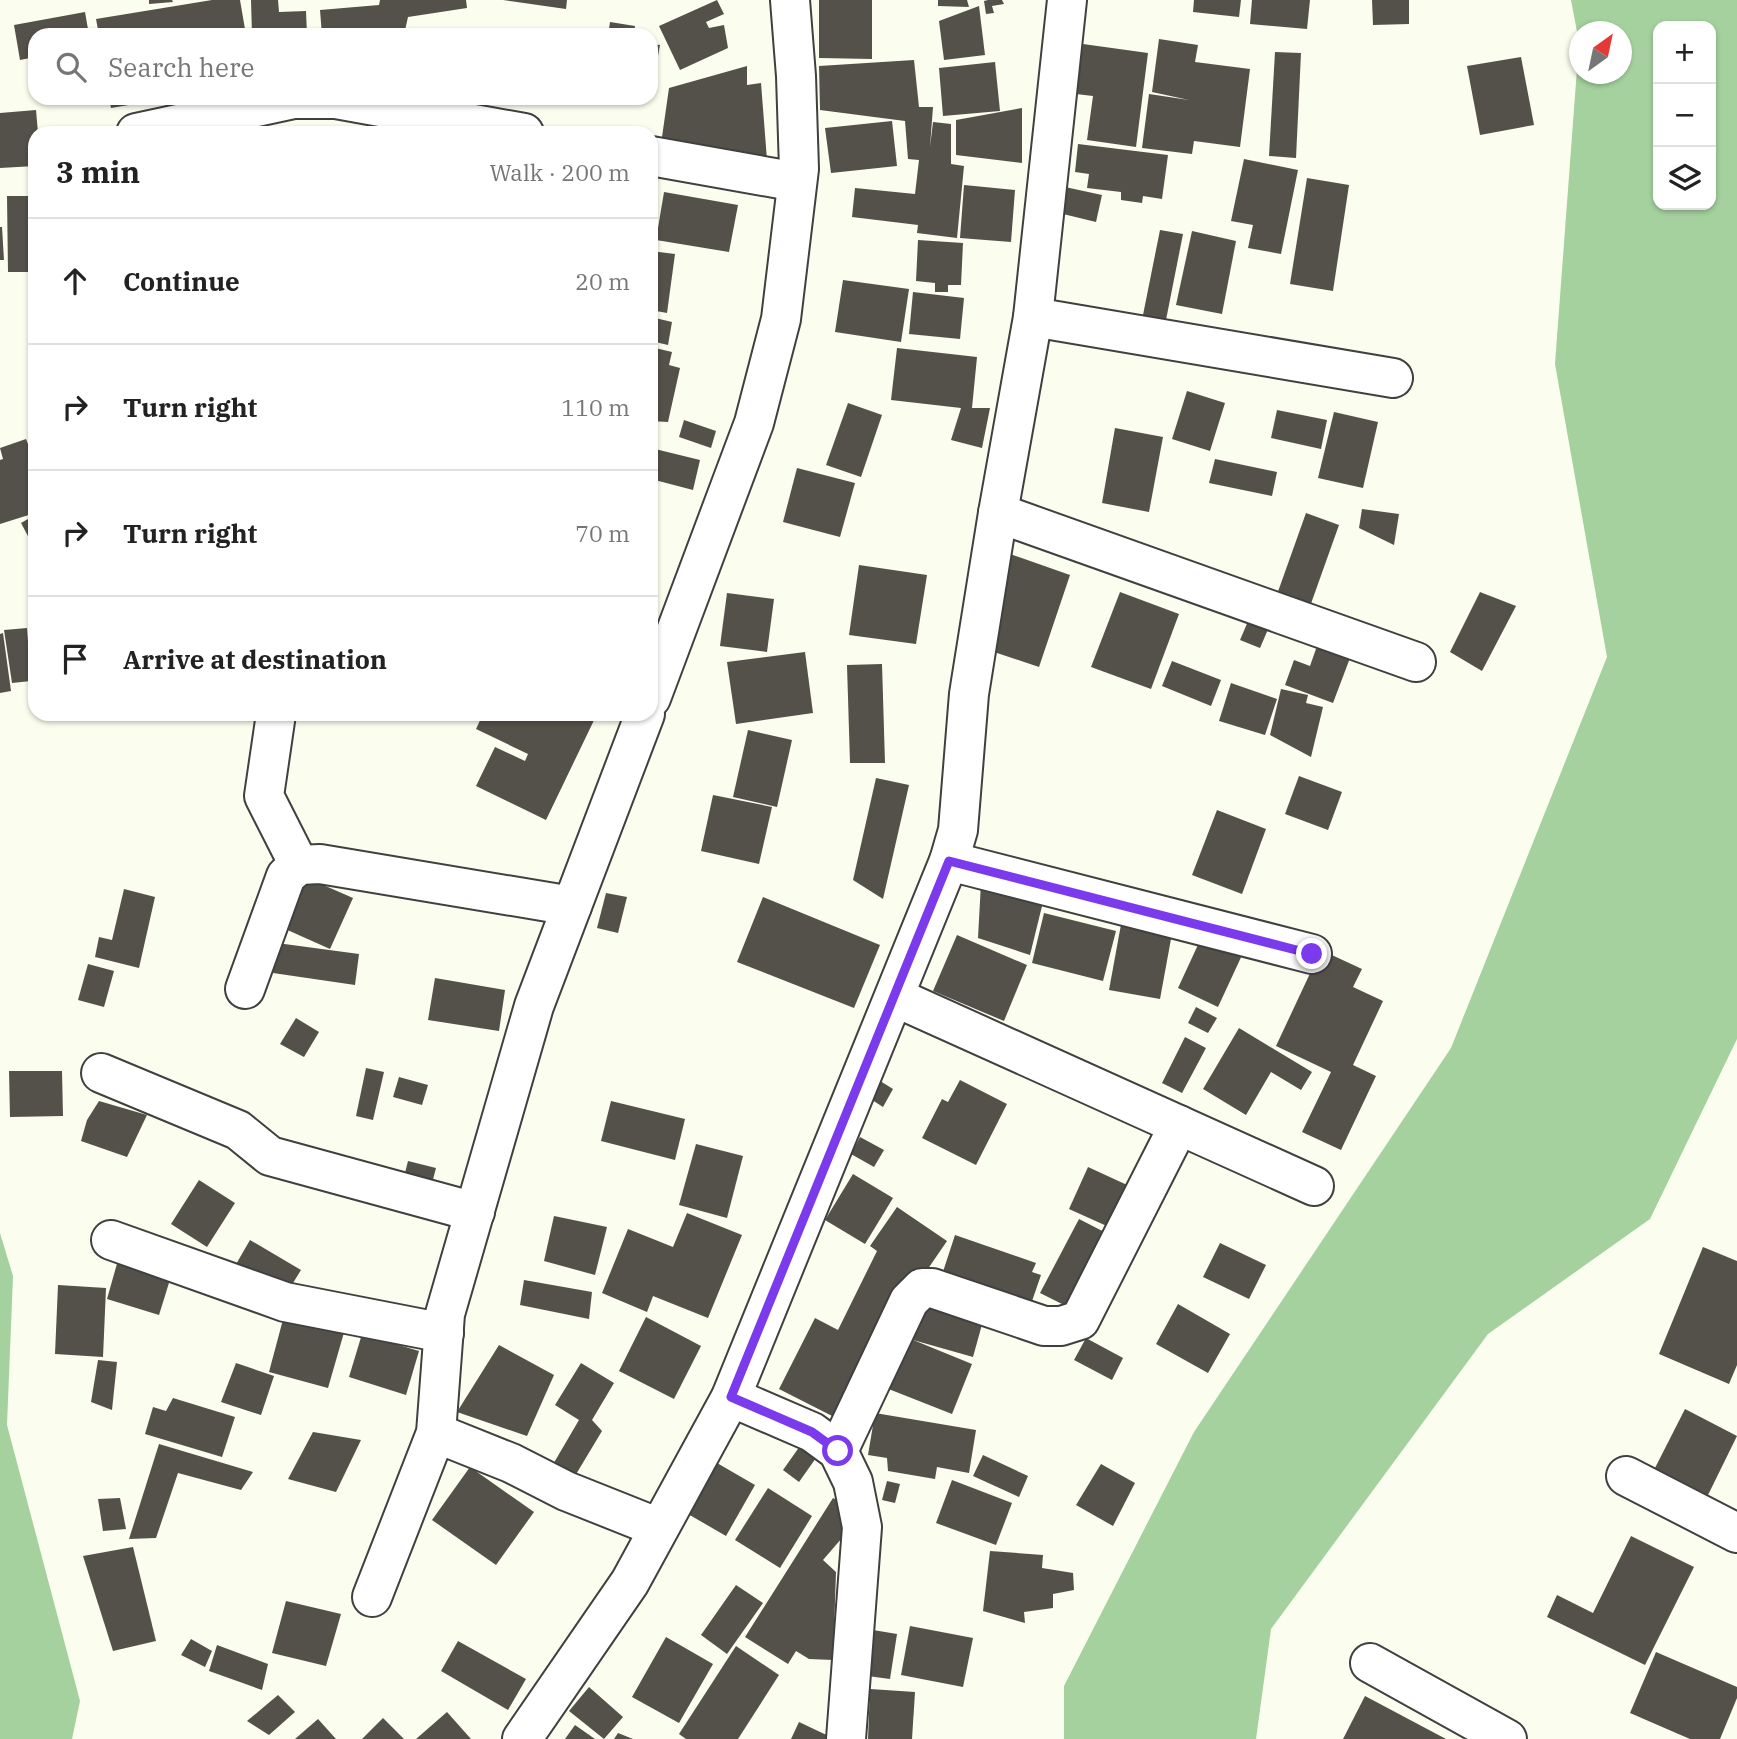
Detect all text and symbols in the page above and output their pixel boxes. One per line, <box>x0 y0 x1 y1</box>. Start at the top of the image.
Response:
north arrow <box>1569 21 1632 84</box>
map controls <box>1653 21 1716 210</box>
button: + <box>1653 21 1716 84</box>
search box <box>28 28 658 105</box>
icon: search <box>52 48 90 86</box>
text: Search here <box>108 50 254 84</box>
button: − <box>1653 84 1716 147</box>
button: layers <box>1653 147 1716 210</box>
text: 3 min <box>56 152 140 191</box>
text: Walk · 200 m <box>489 157 630 187</box>
icon: ahead <box>56 262 94 300</box>
text: Continue <box>123 264 240 298</box>
text: 20 m <box>575 266 630 296</box>
icon: right <box>56 388 94 426</box>
text: Turn right <box>123 390 257 424</box>
text: 110 m <box>561 392 630 422</box>
icon: right <box>56 514 94 552</box>
text: Turn right <box>123 516 257 550</box>
text: 70 m <box>575 518 630 548</box>
icon: arrive <box>56 640 94 678</box>
text: Arrive at destination <box>123 642 387 676</box>
route end <box>1296 938 1327 969</box>
route start <box>822 1435 853 1466</box>

